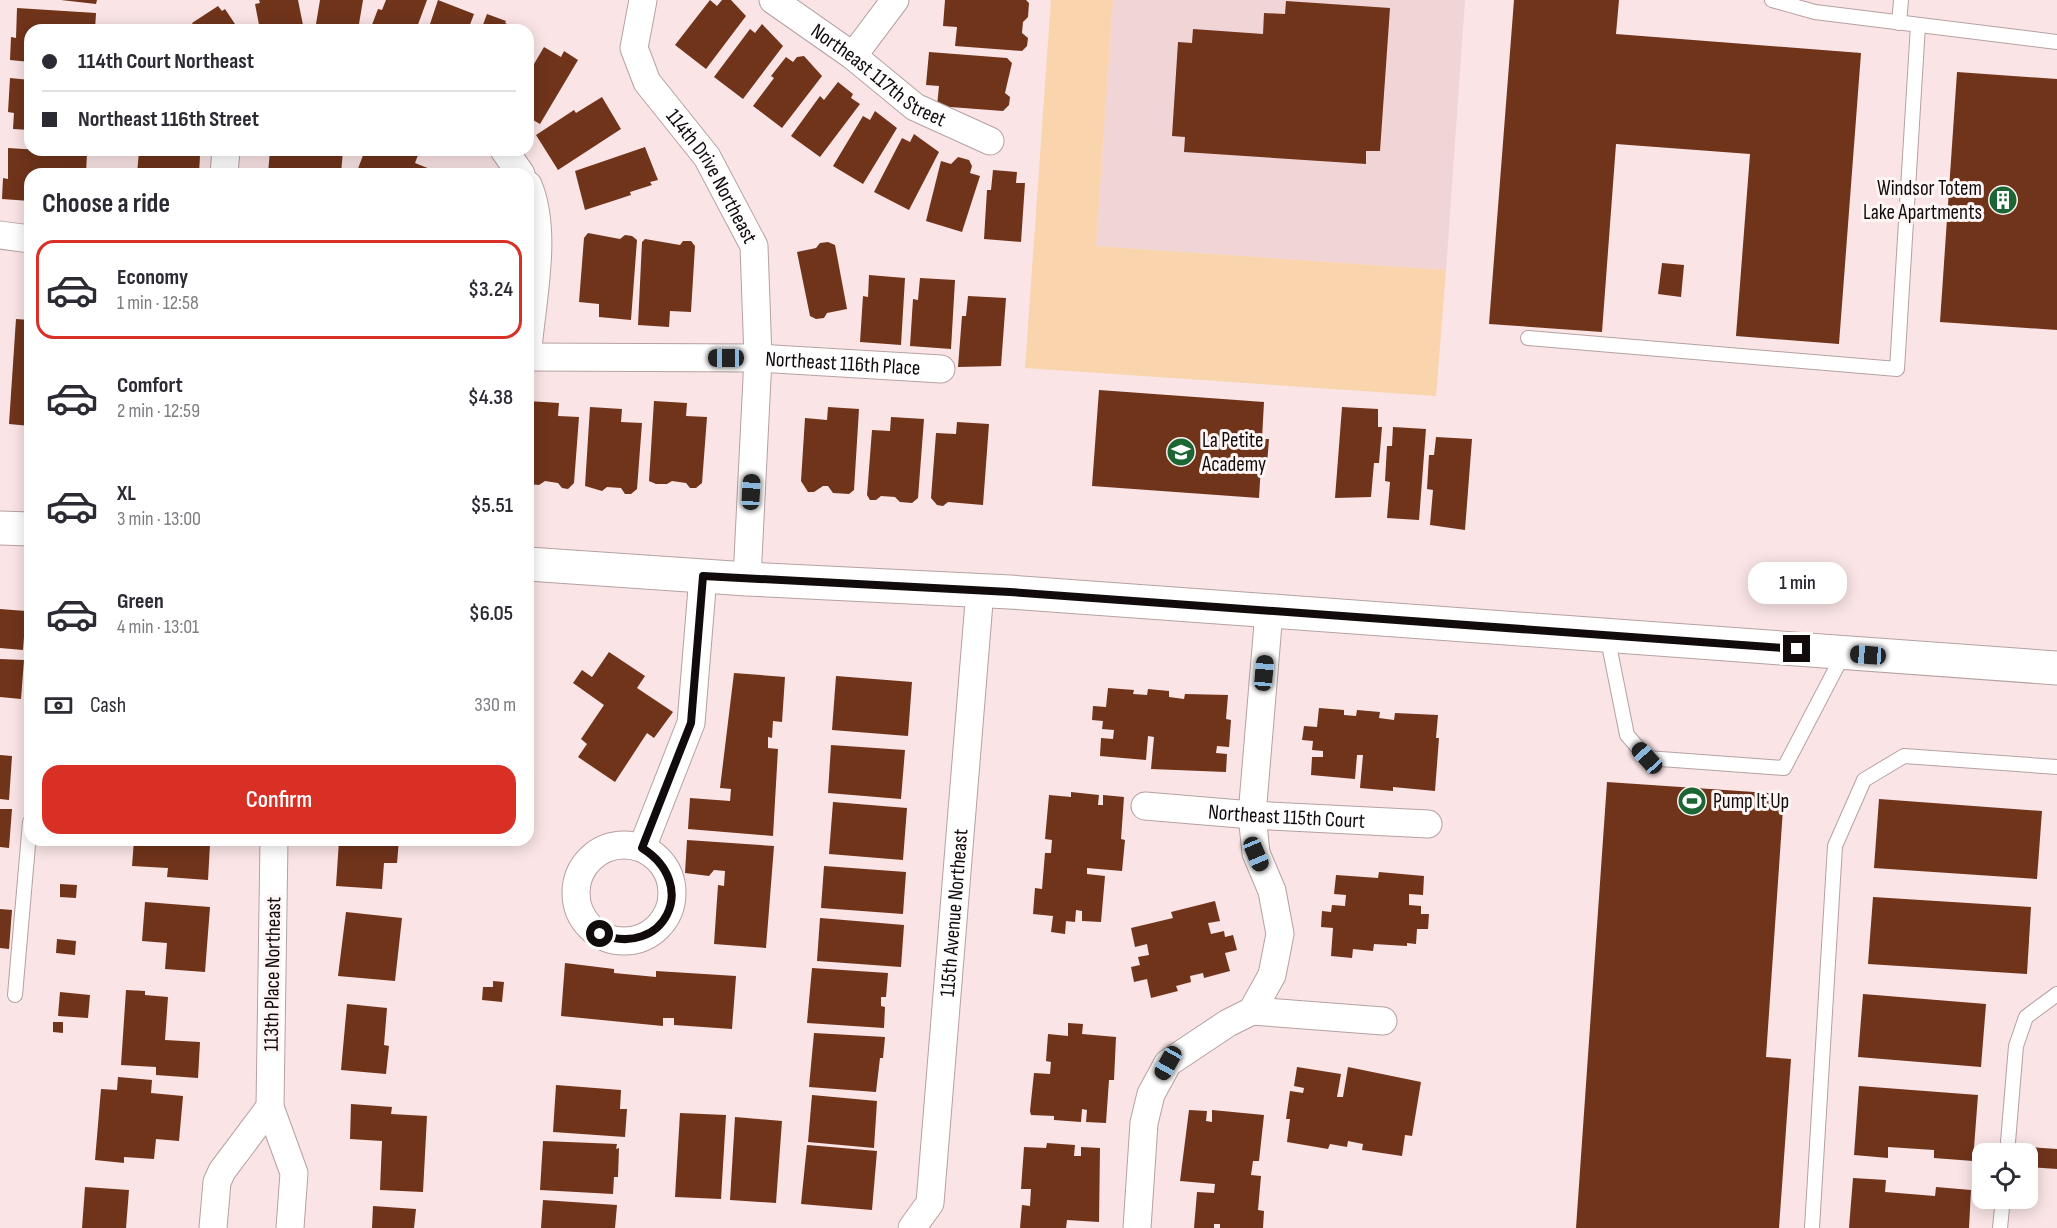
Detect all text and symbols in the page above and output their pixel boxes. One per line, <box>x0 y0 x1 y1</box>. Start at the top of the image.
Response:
street label: Northeast 117th Street <box>806 18 950 132</box>
text: 114th Court Northeast <box>78 48 254 75</box>
street label: 114th Drive Northeast <box>660 104 762 248</box>
text: Northeast 116th Street <box>78 106 259 133</box>
place label: Windsor Totem Lake Apartments <box>1863 176 1982 225</box>
building icon: Windsor Totem Lake Apartments <box>1987 184 2019 216</box>
text: Choose a ride <box>42 188 170 220</box>
icon: car <box>45 263 99 317</box>
text: Economy <box>117 264 188 291</box>
text: $3.24 <box>468 276 513 303</box>
text: 1 min · 12:58 <box>117 291 199 315</box>
street label: Northeast 116th Place <box>765 346 921 381</box>
car <box>708 349 744 367</box>
icon: car <box>45 371 99 425</box>
text: Comfort <box>117 372 183 399</box>
text: $4.38 <box>468 384 513 411</box>
text: 2 min · 12:59 <box>117 399 200 423</box>
place label: La Petite Academy <box>1201 428 1266 477</box>
school or university icon: La Petite Academy <box>1165 436 1197 468</box>
car <box>741 474 761 510</box>
icon: car <box>45 479 99 533</box>
text: XL <box>117 480 136 507</box>
text: $5.51 <box>470 492 513 519</box>
text: 3 min · 13:00 <box>117 507 201 531</box>
callout: 1 min <box>1748 562 1846 604</box>
text: 1 min <box>1779 571 1816 595</box>
icon: car <box>45 587 99 641</box>
text: Green <box>117 588 164 615</box>
text: $6.05 <box>469 600 513 627</box>
text: 4 min · 13:01 <box>117 615 199 639</box>
route end <box>1783 635 1810 662</box>
car <box>1849 645 1887 665</box>
car <box>1253 654 1275 692</box>
icon: cash <box>42 689 75 722</box>
text: Cash <box>90 692 126 719</box>
text: 330 m <box>474 693 516 717</box>
car <box>1628 739 1666 777</box>
button: Confirm <box>42 765 516 834</box>
sports icon: Pump It Up <box>1676 785 1708 817</box>
place label: Pump It Up <box>1713 789 1789 814</box>
street label: Northeast 115th Court <box>1207 799 1366 834</box>
street label: 115th Avenue Northeast <box>935 828 973 998</box>
car <box>1241 834 1271 874</box>
street label: 113th Place Northeast <box>259 896 286 1052</box>
route start <box>586 920 613 947</box>
car <box>1151 1043 1185 1083</box>
map controls <box>1972 1143 2038 1209</box>
button: locate <box>1972 1143 2038 1209</box>

